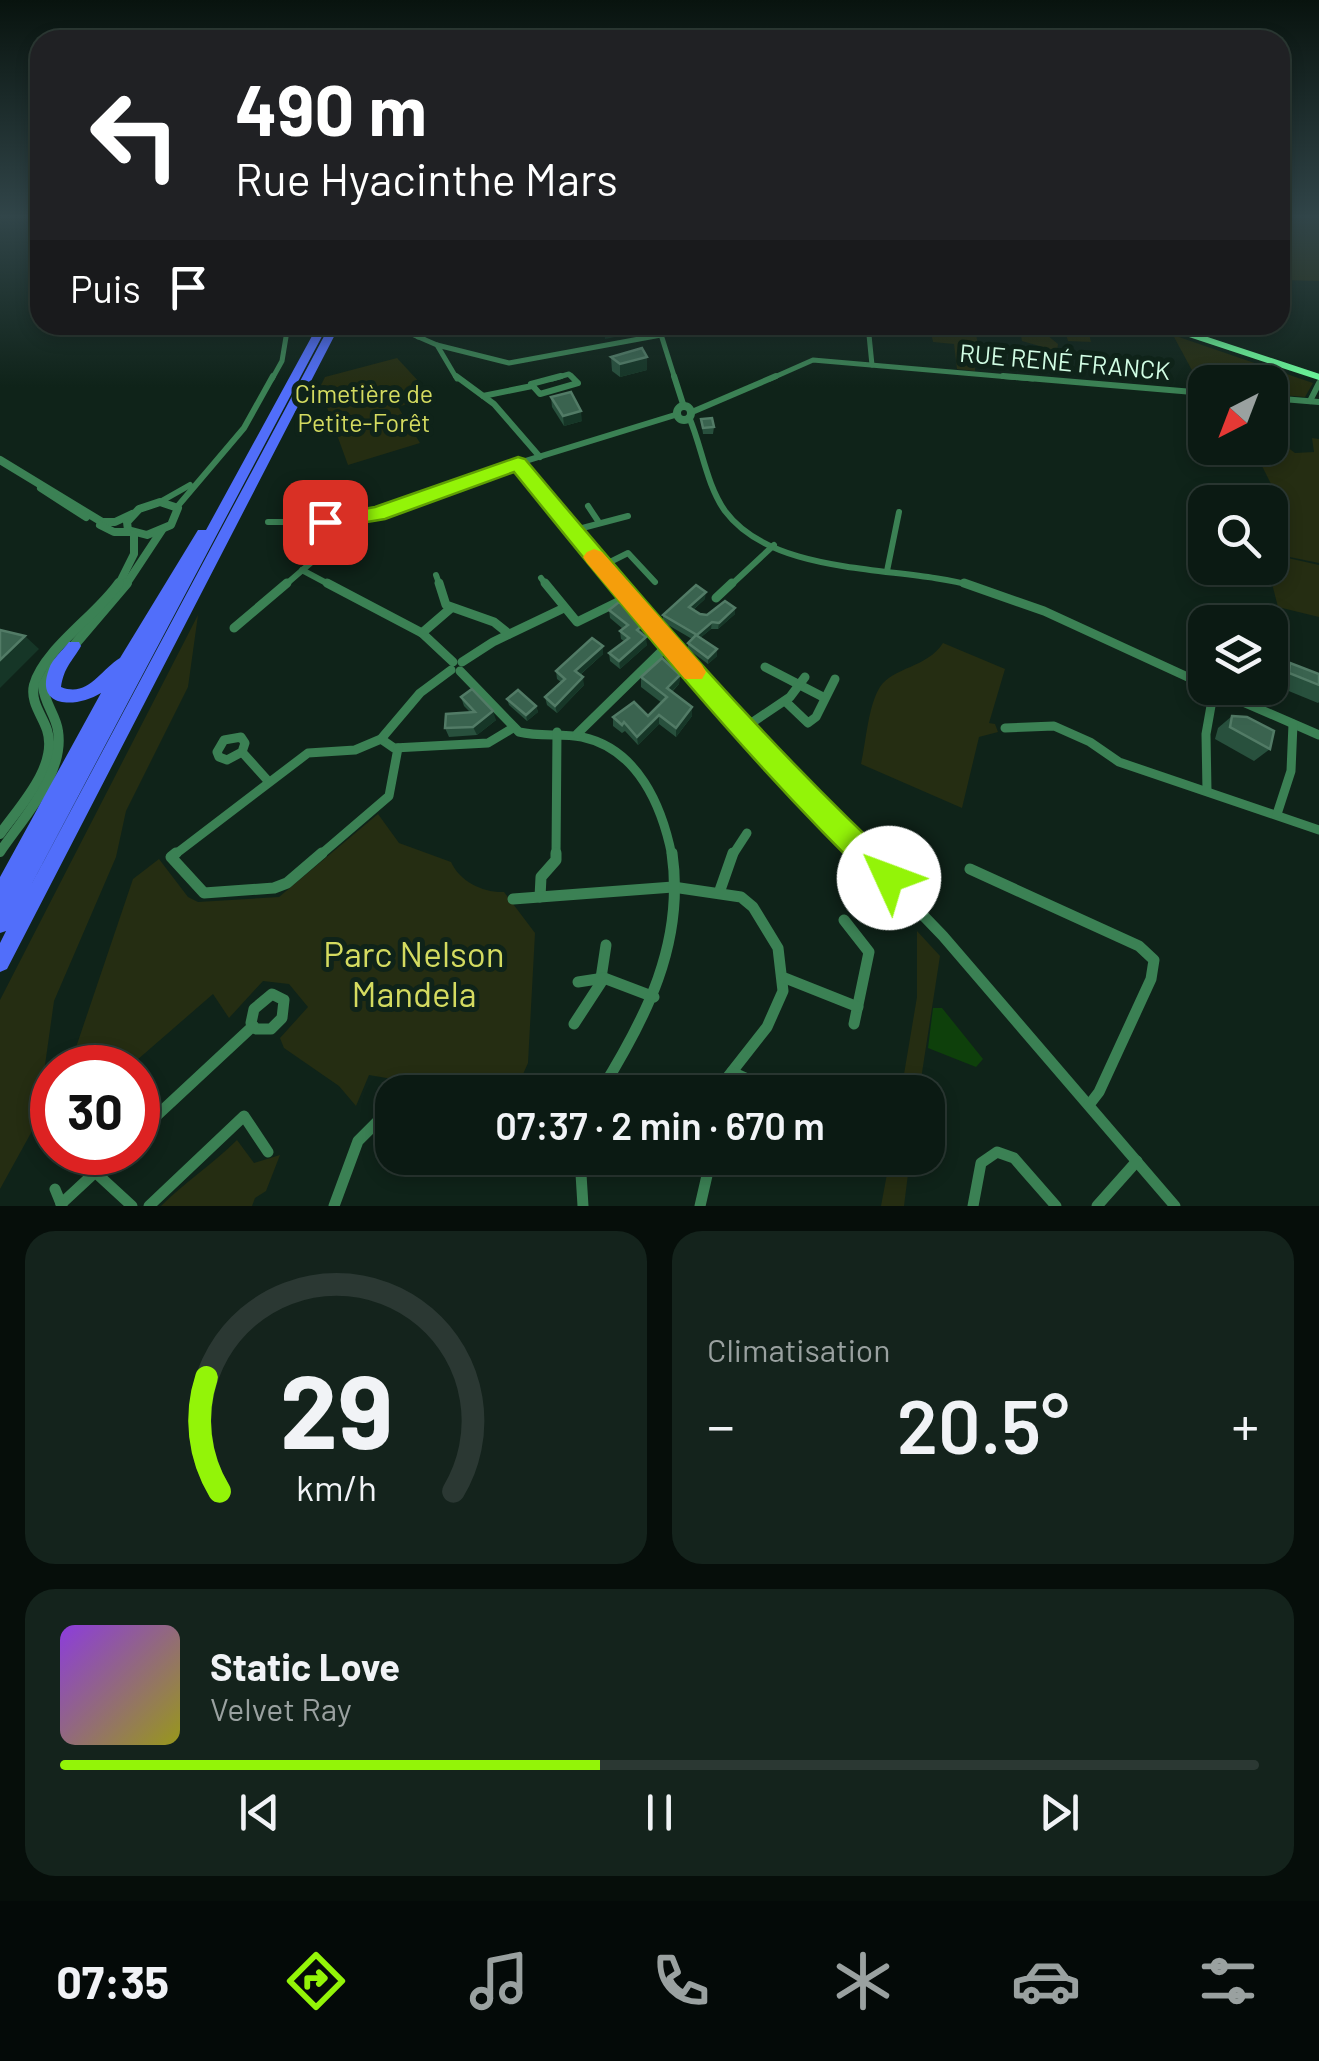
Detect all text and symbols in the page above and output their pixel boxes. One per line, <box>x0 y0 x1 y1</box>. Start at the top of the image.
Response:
text: 490 m <box>235 66 427 150</box>
icon: left <box>70 70 200 200</box>
text: Rue Hyacinthe Mars <box>235 151 618 205</box>
icon: arrive <box>161 260 216 315</box>
text: Puis <box>70 265 141 311</box>
street label: RUE RENÉ FRANCK <box>958 337 1172 385</box>
north arrow <box>1188 365 1288 465</box>
map controls <box>1188 365 1288 705</box>
park label: Cimetière de Petite-Forêt <box>295 378 433 437</box>
pin <box>283 480 368 565</box>
button: search <box>1188 485 1288 585</box>
icon: arrive <box>298 495 353 550</box>
button: layers <box>1188 605 1288 705</box>
position arrow <box>837 826 941 930</box>
park label: Parc Nelson Mandela <box>323 932 505 1014</box>
speed limit sign: 30 <box>30 1045 160 1175</box>
text: 07:37 · 2 min · 670 m <box>495 1102 825 1148</box>
text: Climatisation <box>707 1330 891 1368</box>
text: 29 <box>279 1345 393 1470</box>
text: 20.5° <box>897 1379 1069 1469</box>
text: − <box>707 1391 735 1457</box>
text: + <box>1231 1391 1259 1457</box>
text: km/h <box>296 1465 376 1508</box>
text: Static Love <box>210 1643 400 1689</box>
text: Velvet Ray <box>210 1689 352 1727</box>
icon: previous <box>232 1785 287 1840</box>
icon: pause <box>632 1785 687 1840</box>
icon: next <box>1032 1785 1087 1840</box>
icon: directions <box>281 1946 351 2016</box>
icon: music <box>464 1946 534 2016</box>
icon: phone <box>646 1946 716 2016</box>
icon: climate <box>828 1946 898 2016</box>
icon: car <box>1011 1946 1081 2016</box>
icon: filters <box>1193 1946 1263 2016</box>
text: 07:35 <box>56 1954 169 2008</box>

